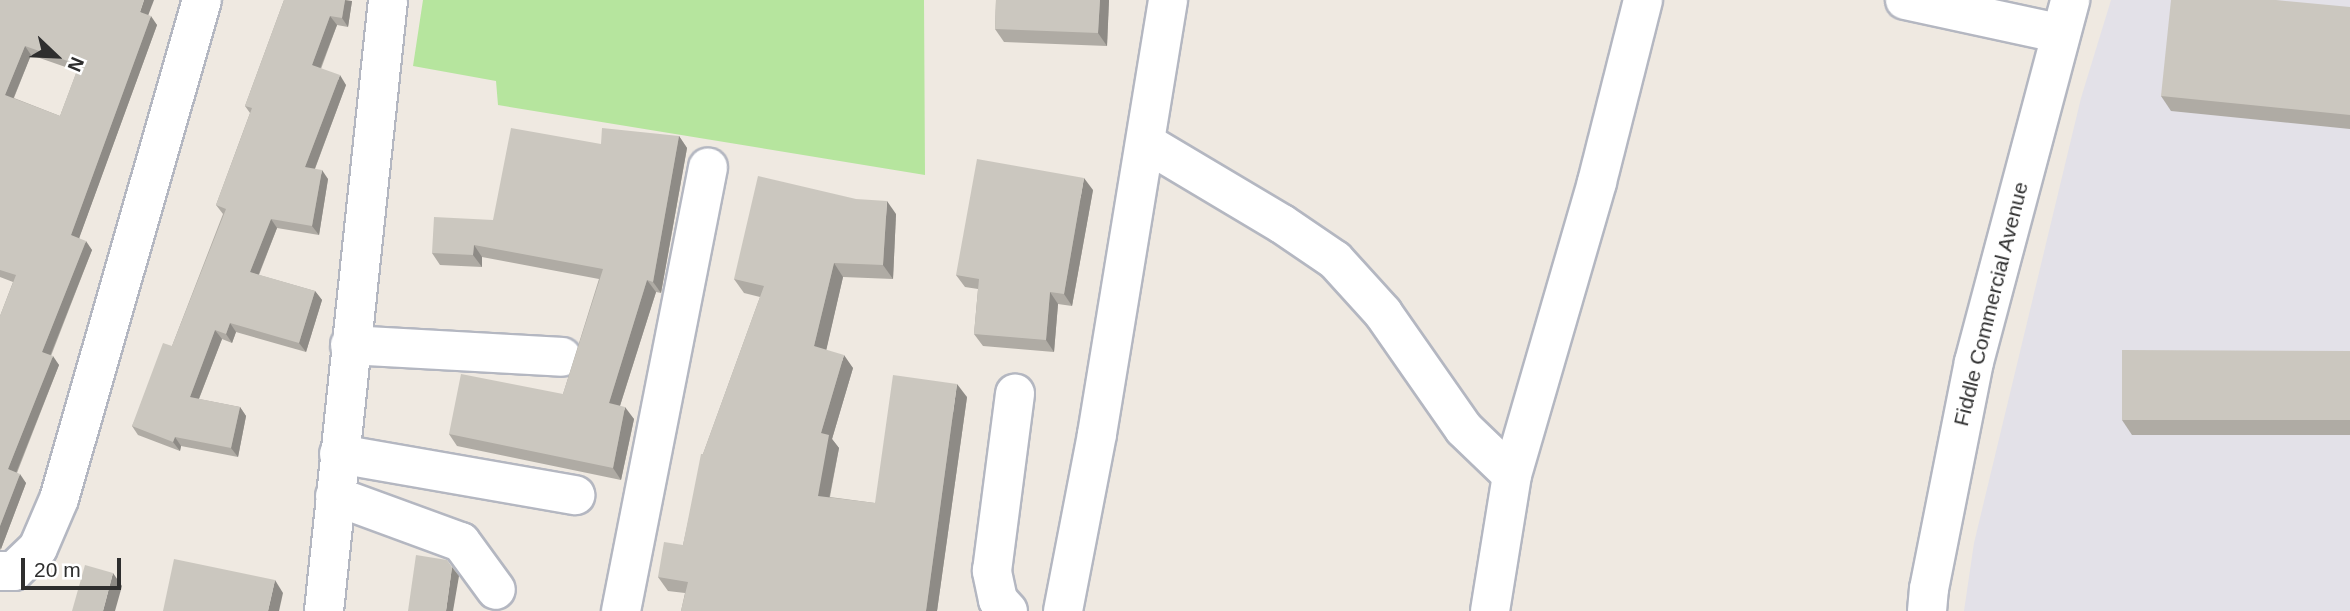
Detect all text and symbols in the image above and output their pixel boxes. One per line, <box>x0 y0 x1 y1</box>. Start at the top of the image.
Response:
north arrow <box>21 21 91 91</box>
text: N <box>63 54 88 75</box>
street label: Fiddle Commercial Avenue <box>1948 179 2034 429</box>
scale bar <box>24 544 124 588</box>
text: 20 m <box>34 558 81 581</box>

